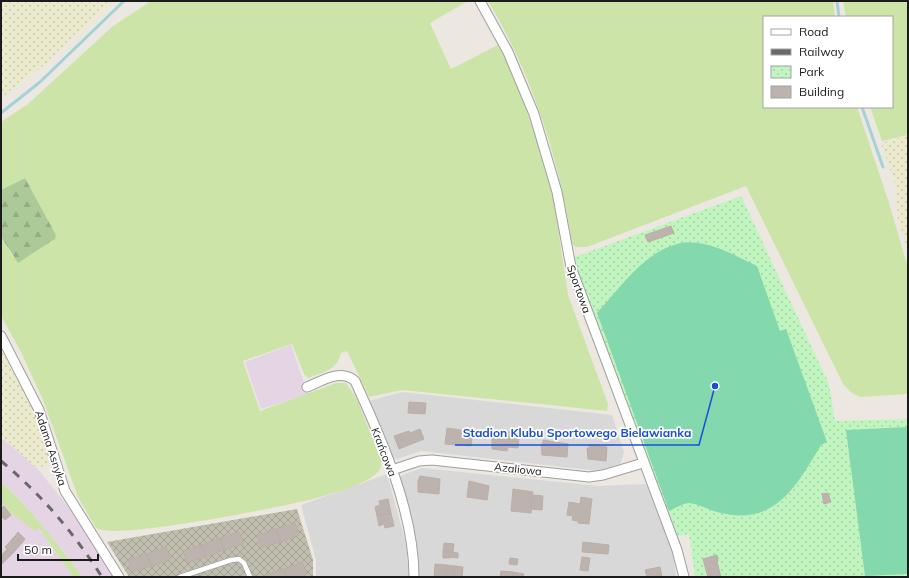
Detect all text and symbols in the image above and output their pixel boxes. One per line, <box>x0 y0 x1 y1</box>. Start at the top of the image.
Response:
legend <box>763 16 893 108</box>
text: Road <box>799 24 828 39</box>
text: Railway <box>799 44 845 59</box>
text: Park <box>799 64 825 79</box>
text: Building <box>799 84 844 99</box>
street label: Sportowa <box>564 263 594 315</box>
street label: Adama Asnyka <box>32 409 70 487</box>
callout: Stadion Klubu Sportowego Bielawianka <box>455 421 699 445</box>
street label: Krańcowa <box>368 425 400 479</box>
text: Stadion Klubu Sportowego Bielawianka <box>463 425 691 440</box>
street label: Azaliowa <box>493 460 543 478</box>
scale bar <box>18 536 98 562</box>
text: 50 m <box>24 542 52 557</box>

